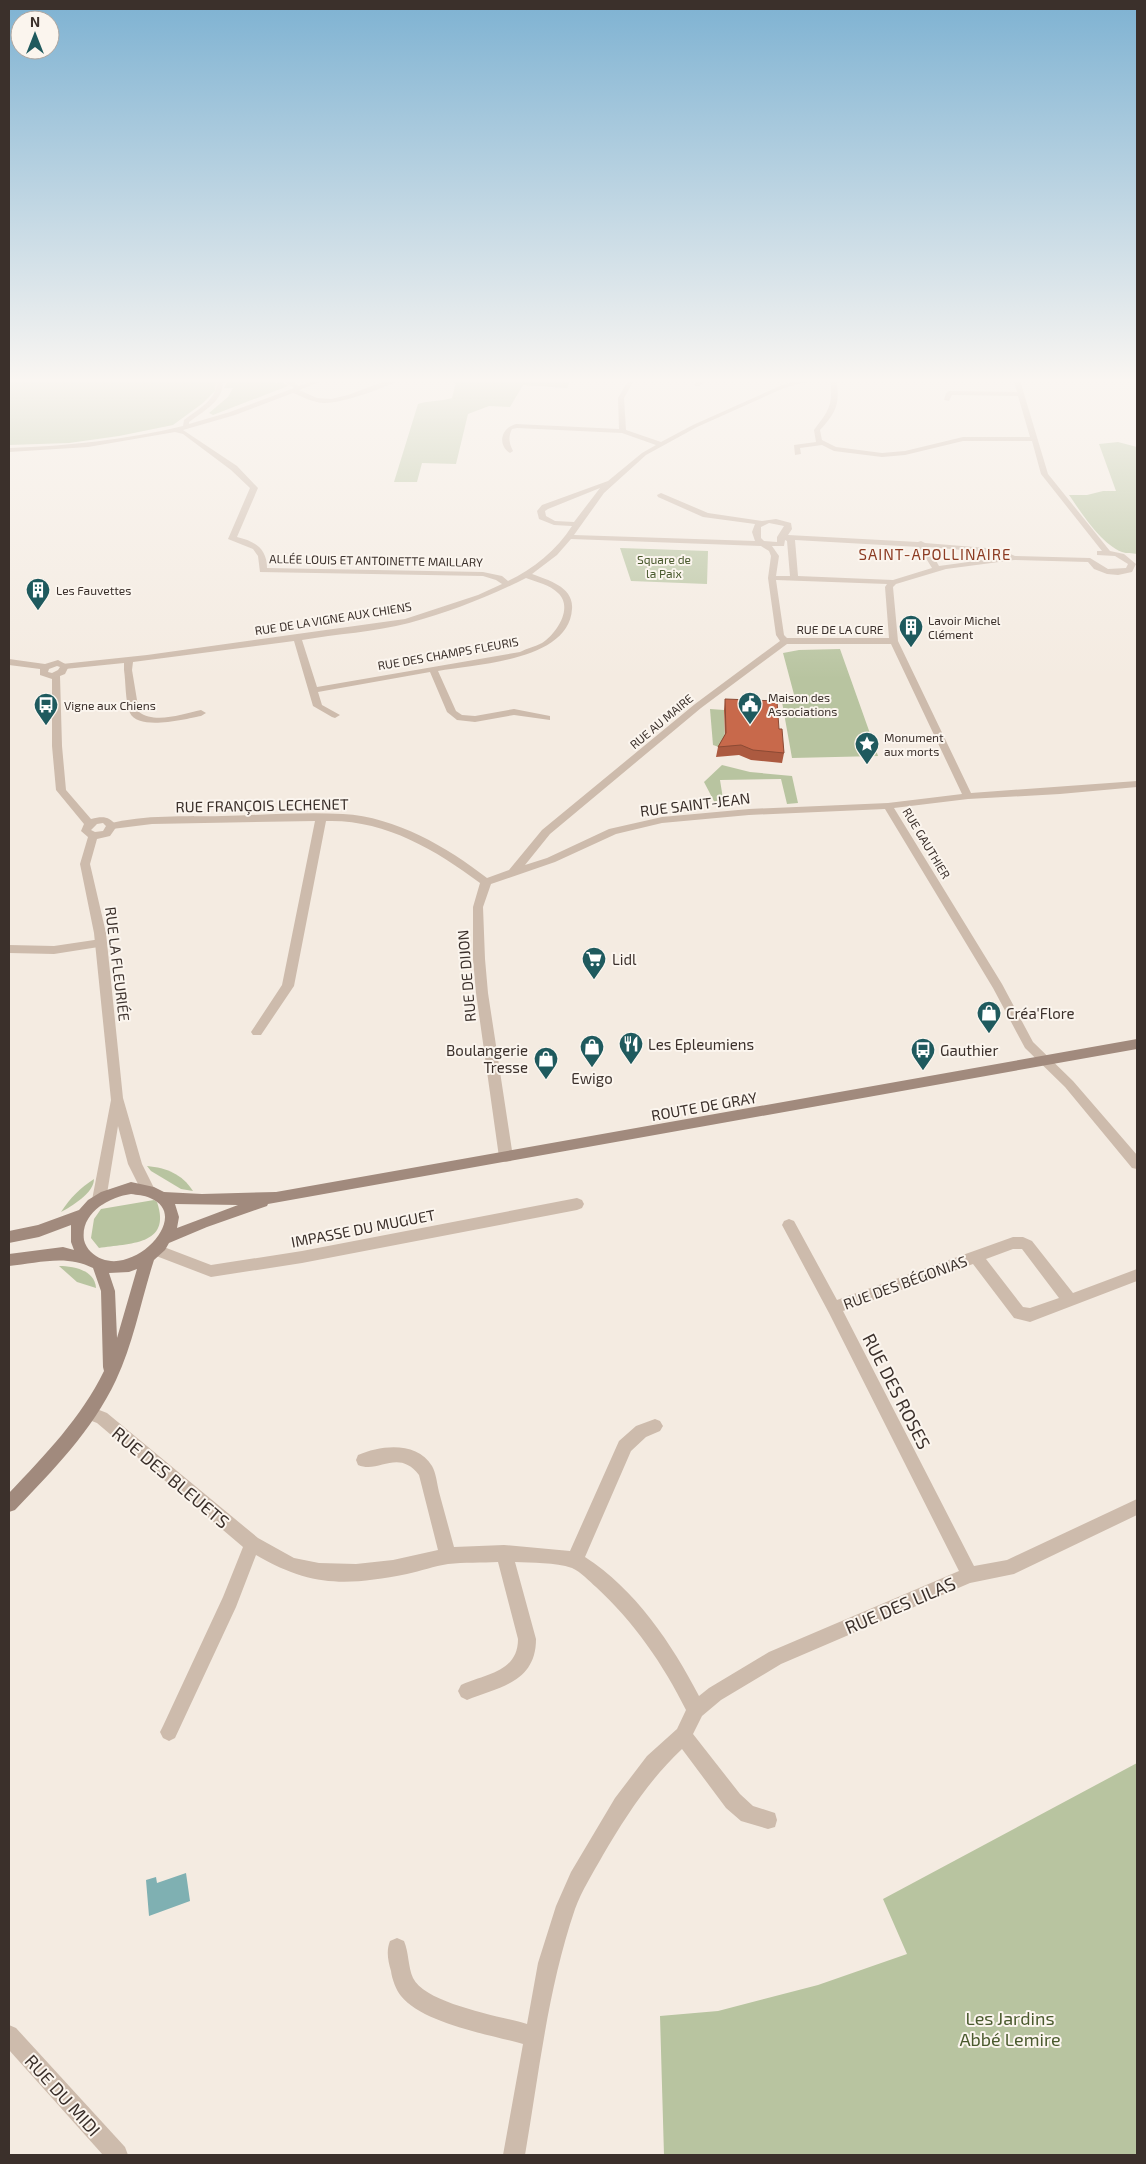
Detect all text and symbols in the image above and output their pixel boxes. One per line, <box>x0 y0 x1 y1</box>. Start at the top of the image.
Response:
north arrow <box>10 10 60 60</box>
text: N <box>30 13 40 30</box>
district label: SAINT-APOLLINAIRE <box>859 545 1011 563</box>
street label: ALLÉE LOUIS ET ANTOINETTE MAILLARY <box>269 551 483 569</box>
park label: Square de la Paix <box>637 552 691 580</box>
building icon: Les Fauvettes <box>25 577 51 611</box>
place label: Les Fauvettes <box>56 583 131 597</box>
street label: RUE DE LA VIGNE AUX CHIENS <box>254 599 413 637</box>
place label: Lavoir Michel Clément <box>928 613 1001 641</box>
building icon: Lavoir Michel Clément <box>898 614 924 648</box>
street label: RUE DE LA CURE <box>796 622 884 636</box>
street label: RUE DES CHAMPS FLEURIS <box>376 634 520 672</box>
street label: RUE AU MAIRE <box>627 690 696 751</box>
place label: Maison des Associations <box>768 690 837 718</box>
public building icon: Maison des Associations <box>737 691 763 725</box>
bus stop icon: Vigne aux Chiens <box>33 692 59 726</box>
place label: Vigne aux Chiens <box>64 698 156 712</box>
place label: Monument aux morts <box>884 730 944 758</box>
place icon: Monument aux morts <box>854 731 880 765</box>
street label: RUE SAINT-JEAN <box>639 788 751 820</box>
street label: RUE FRANÇOIS LECHENET <box>175 794 349 817</box>
street label: RUE GAUTHIER <box>900 805 954 881</box>
street label: RUE LA FLEURIÉE <box>102 906 134 1022</box>
street label: RUE DE DIJON <box>453 929 479 1023</box>
supermarket icon: Lidl <box>581 946 607 980</box>
place label: Lidl <box>612 950 637 968</box>
shop icon: Créa'Flore <box>976 1000 1002 1034</box>
place label: Créa'Flore <box>1006 1004 1075 1022</box>
restaurant icon: Les Epleumiens <box>618 1031 644 1065</box>
shop icon: Ewigo <box>579 1034 605 1068</box>
place label: Les Epleumiens <box>648 1035 754 1053</box>
bus stop icon: Gauthier <box>910 1037 936 1071</box>
place label: Boulangerie Tresse <box>446 1041 528 1076</box>
place label: Gauthier <box>940 1041 998 1059</box>
shop icon: Boulangerie Tresse <box>533 1046 559 1080</box>
place label: Ewigo <box>571 1069 613 1087</box>
street label: ROUTE DE GRAY <box>650 1088 759 1124</box>
street label: IMPASSE DU MUGUET <box>289 1205 437 1251</box>
street label: RUE DES BÉGONIAS <box>841 1251 969 1313</box>
street label: RUE DES ROSES <box>858 1330 936 1452</box>
street label: RUE DES BLEUETS <box>108 1421 234 1533</box>
street label: RUE DES LILAS <box>841 1572 959 1638</box>
park label: Les Jardins Abbé Lemire <box>959 2007 1061 2050</box>
street label: RUE DU MIDI <box>21 2050 105 2140</box>

